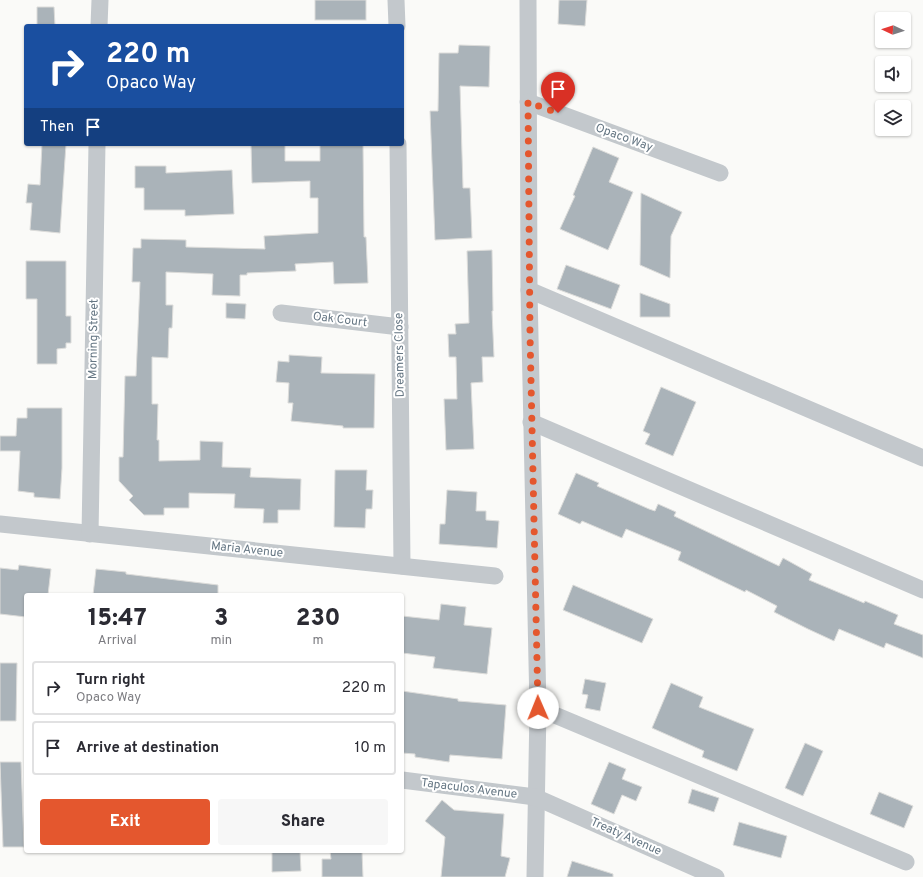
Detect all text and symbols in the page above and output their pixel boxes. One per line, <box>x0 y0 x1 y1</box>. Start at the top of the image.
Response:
north arrow <box>875 12 911 48</box>
map controls <box>875 12 911 136</box>
text: 220 m <box>106 37 190 73</box>
icon: right <box>40 40 92 92</box>
button: sound <box>875 56 911 92</box>
text: Opaco Way <box>106 72 196 95</box>
pin <box>541 72 575 113</box>
icon: arrive <box>547 78 569 100</box>
button: layers <box>875 100 911 136</box>
icon: arrive <box>82 116 104 138</box>
text: Then <box>40 118 74 137</box>
street label: Opaco Way <box>593 120 655 156</box>
street label: Morning Street <box>85 299 103 379</box>
street label: Oak Court <box>312 309 368 331</box>
street label: Dreamers Close <box>391 312 409 398</box>
street label: Maria Avenue <box>210 538 284 562</box>
text: 15:47 <box>88 604 147 634</box>
text: 3 <box>214 604 228 634</box>
text: 230 <box>296 604 340 634</box>
text: Arrival <box>98 633 137 649</box>
text: min <box>210 633 232 649</box>
text: m <box>313 633 324 649</box>
text: Turn right <box>76 671 145 690</box>
icon: right <box>42 677 64 699</box>
text: 220 m <box>342 679 386 698</box>
position arrow <box>517 687 559 729</box>
text: Opaco Way <box>76 690 141 706</box>
icon: arrive <box>42 737 64 759</box>
text: Arrive at destination <box>76 739 219 758</box>
text: 10 m <box>355 739 386 758</box>
street label: Tapaculos Avenue <box>420 775 518 803</box>
button: Exit <box>40 799 210 845</box>
button: Share <box>218 799 388 845</box>
street label: Treaty Avenue <box>588 814 664 860</box>

